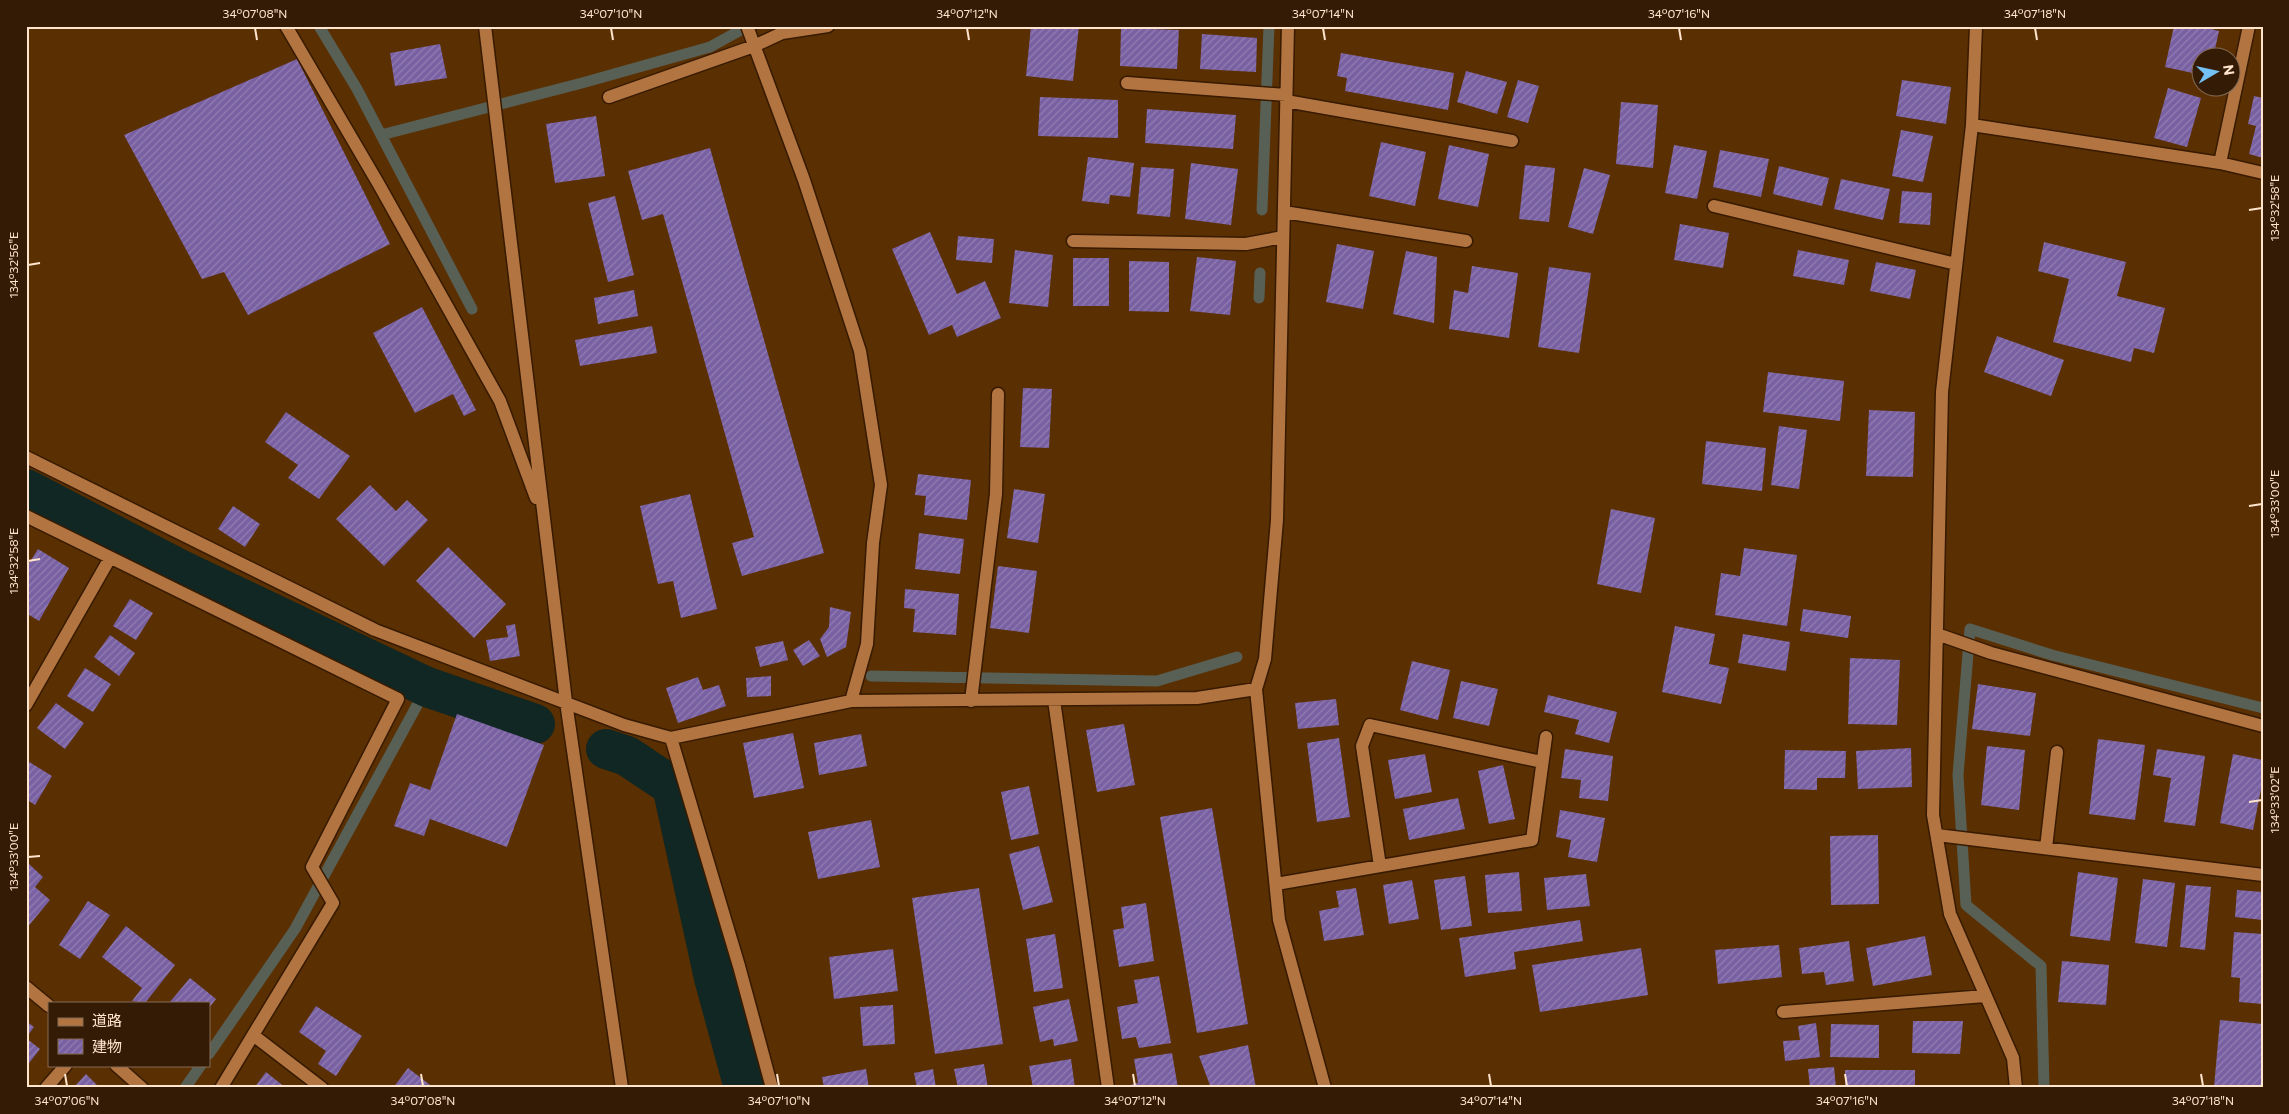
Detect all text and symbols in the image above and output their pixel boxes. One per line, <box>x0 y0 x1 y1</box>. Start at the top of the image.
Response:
text: 34°07'08"N <box>223 6 287 20</box>
text: 34°07'10"N <box>580 6 642 20</box>
text: 34°07'12"N <box>936 6 998 20</box>
text: 34°07'14"N <box>1292 6 1354 20</box>
text: 34°07'16"N <box>1648 6 1710 20</box>
text: 34°07'18"N <box>2004 6 2066 20</box>
north arrow <box>2192 48 2242 98</box>
text: N <box>2220 63 2239 76</box>
text: 134°32'58"E <box>2267 175 2281 241</box>
text: 134°32'56"E <box>6 232 20 298</box>
text: 134°33'00"E <box>2267 470 2281 538</box>
text: 134°32'58"E <box>6 528 20 594</box>
text: 134°33'02"E <box>2267 767 2281 833</box>
text: 134°33'00"E <box>6 823 20 891</box>
legend <box>48 1002 210 1066</box>
text: 道路 <box>92 1011 122 1029</box>
text: 建物 <box>92 1037 122 1055</box>
text: 34°07'06"N <box>35 1093 99 1107</box>
text: 34°07'08"N <box>391 1093 455 1107</box>
text: 34°07'10"N <box>748 1093 810 1107</box>
text: 34°07'12"N <box>1104 1093 1166 1107</box>
text: 34°07'14"N <box>1460 1093 1522 1107</box>
text: 34°07'16"N <box>1816 1093 1878 1107</box>
text: 34°07'18"N <box>2172 1093 2234 1107</box>

